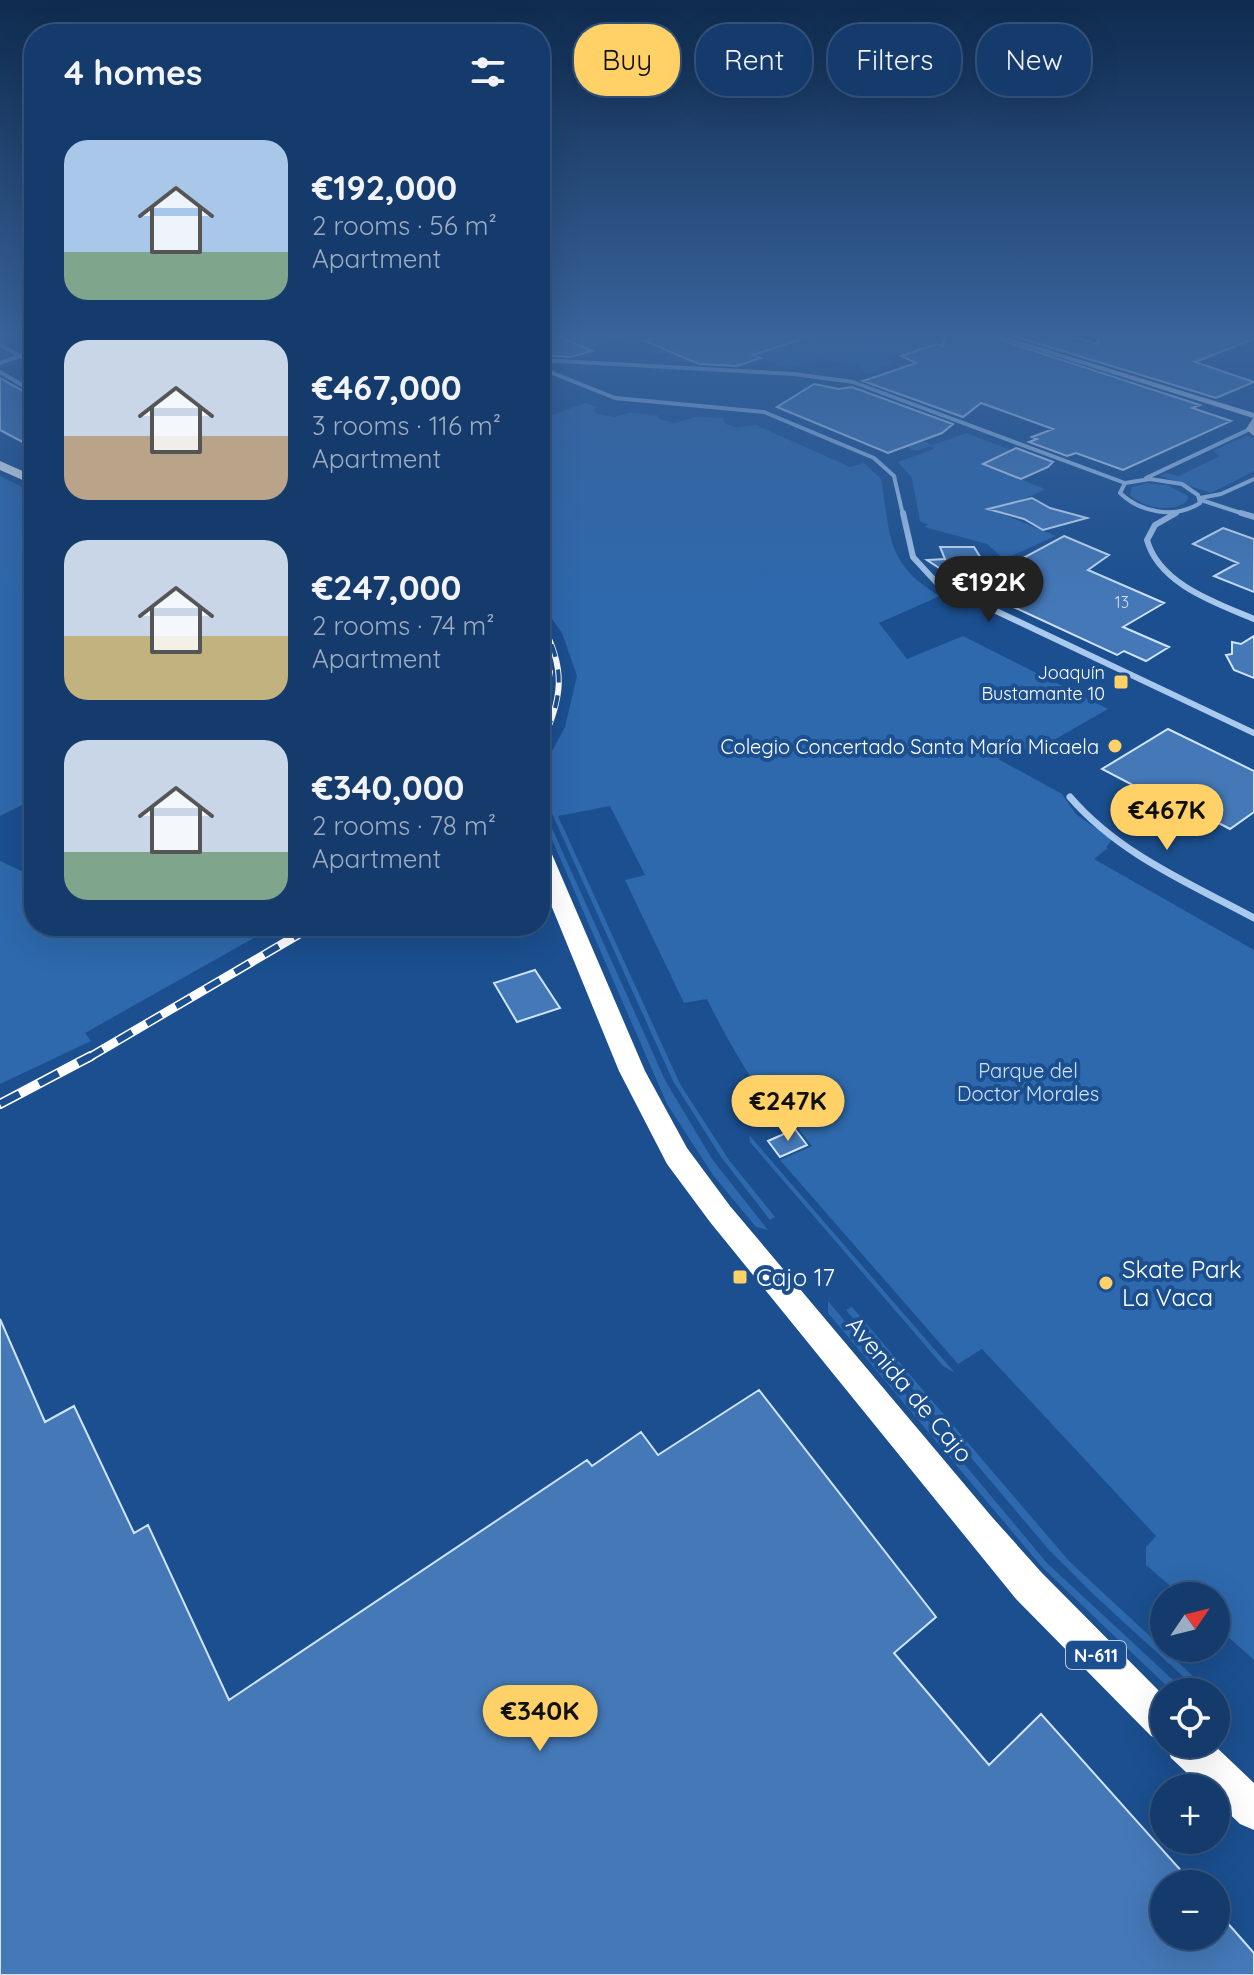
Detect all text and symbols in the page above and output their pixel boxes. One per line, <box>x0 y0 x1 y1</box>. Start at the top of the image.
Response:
chip: Buy <box>574 24 680 96</box>
chip: Rent <box>696 24 812 96</box>
chip: Filters <box>828 24 961 96</box>
chip: New <box>977 24 1091 96</box>
icon: filters <box>466 50 510 94</box>
text: 4 homes <box>64 51 202 94</box>
text: €192,000 <box>312 166 457 209</box>
icon: home <box>128 172 224 268</box>
text: 2 rooms · 56 m² <box>312 209 497 242</box>
text: Apartment <box>312 242 441 275</box>
text: €467,000 <box>312 366 462 409</box>
icon: home <box>128 372 224 468</box>
text: 3 rooms · 116 m² <box>312 409 501 442</box>
text: Apartment <box>312 442 441 475</box>
pin: €192K <box>933 556 1045 624</box>
text: €192K <box>952 565 1026 598</box>
text: €247,000 <box>312 566 461 609</box>
icon: home <box>128 572 224 668</box>
house number: 13 <box>1115 592 1129 612</box>
text: 2 rooms · 74 m² <box>312 609 495 642</box>
text: Apartment <box>312 642 441 675</box>
place label: Joaquín Bustamante 10 <box>981 661 1105 705</box>
marker: Joaquín Bustamante 10 <box>1112 673 1130 691</box>
place label: Colegio Concertado Santa María Micaela <box>721 734 1099 759</box>
marker: Colegio Concertado Santa María Micaela <box>1106 737 1124 755</box>
text: €340,000 <box>312 766 464 809</box>
icon: home <box>128 772 224 868</box>
pin: €467K <box>1111 784 1223 852</box>
text: €467K <box>1128 793 1206 826</box>
text: 2 rooms · 78 m² <box>312 809 496 842</box>
text: Apartment <box>312 842 441 875</box>
park label: Parque del Doctor Morales <box>957 1058 1099 1106</box>
pin: €247K <box>732 1075 844 1143</box>
text: €247K <box>750 1084 826 1117</box>
place label: Skate Park La Vaca <box>1122 1254 1242 1312</box>
place label: Cajo 17 <box>756 1262 835 1292</box>
marker: Cajo 17 <box>731 1268 749 1286</box>
marker: Skate Park La Vaca <box>1097 1274 1115 1292</box>
street label: Avenida de Cajo <box>840 1310 980 1468</box>
north arrow <box>1150 1582 1230 1662</box>
map controls <box>1150 1582 1230 1950</box>
road number: N-611 <box>1066 1641 1126 1669</box>
button: locate <box>1150 1678 1230 1758</box>
pin: €340K <box>484 1685 596 1753</box>
text: €340K <box>501 1694 579 1727</box>
button: + <box>1150 1774 1230 1854</box>
button: − <box>1150 1870 1230 1950</box>

